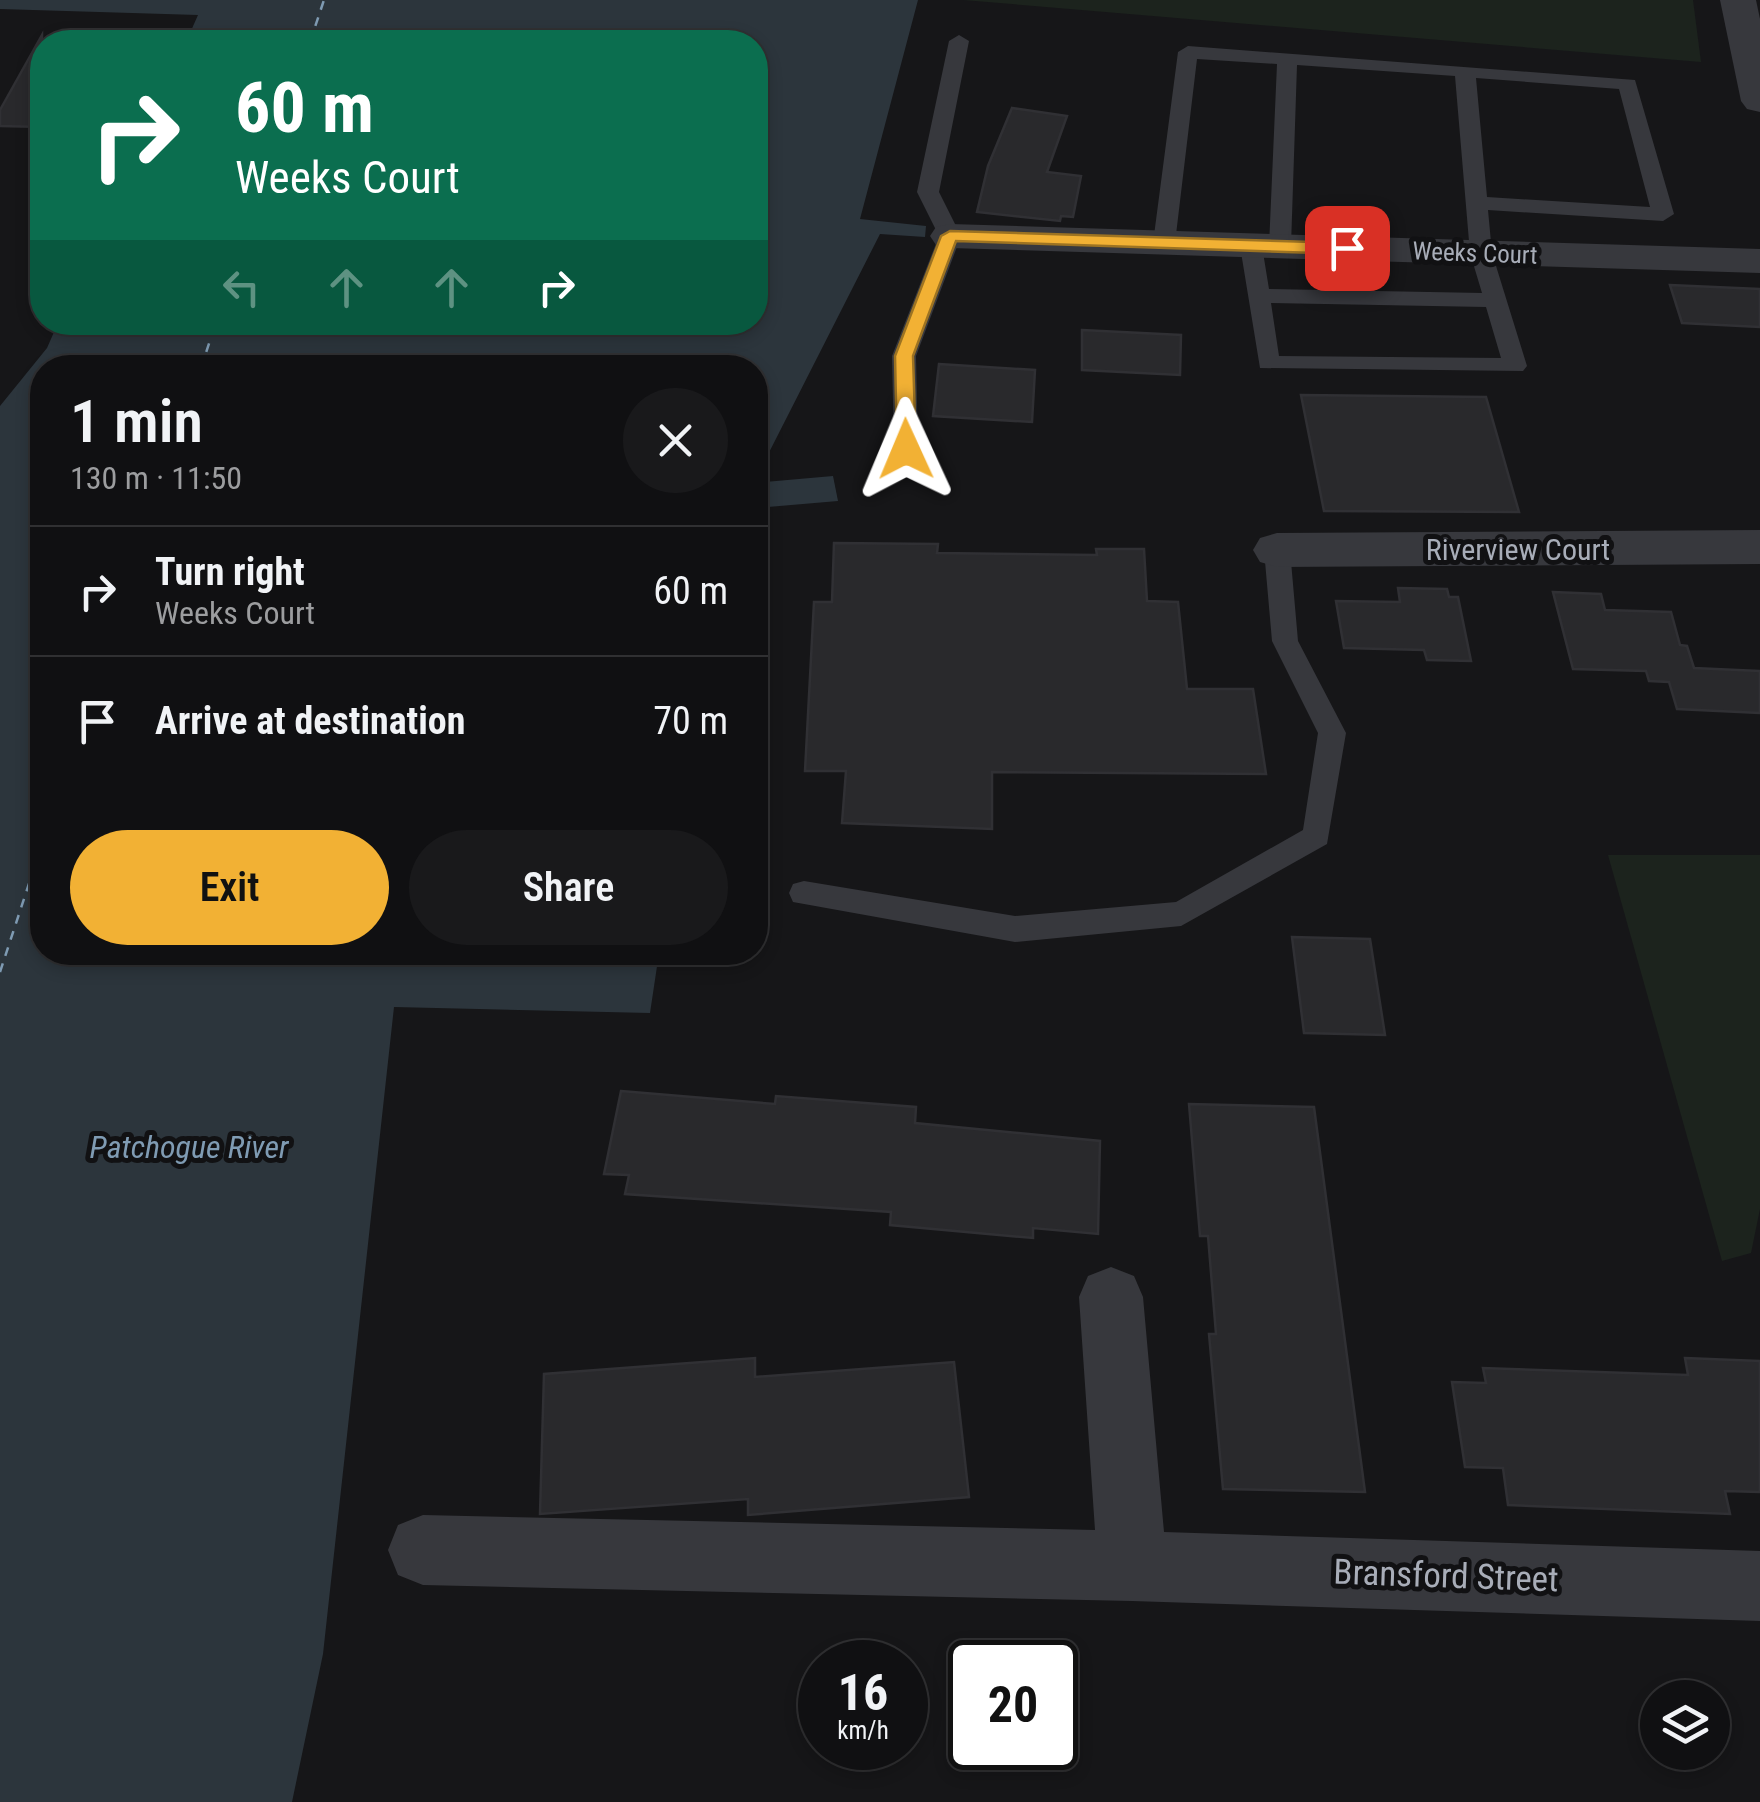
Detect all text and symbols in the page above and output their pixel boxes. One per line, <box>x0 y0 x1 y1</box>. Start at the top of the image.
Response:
text: 60 m <box>235 67 374 149</box>
icon: right <box>70 70 200 200</box>
text: Weeks Court <box>235 151 460 204</box>
pin <box>1305 206 1390 291</box>
icon: arrive <box>1320 221 1375 276</box>
street label: Weeks Court <box>1412 236 1538 270</box>
icon: left <box>214 260 269 315</box>
icon: ahead <box>319 260 374 315</box>
icon: ahead <box>424 260 479 315</box>
icon: right <box>529 260 584 315</box>
text: 1 min <box>70 386 203 457</box>
button: close <box>623 388 728 493</box>
position arrow <box>854 397 958 501</box>
text: 130 m · 11:50 <box>70 459 242 497</box>
street label: Riverview Court <box>1426 532 1610 567</box>
text: Turn right <box>155 550 305 594</box>
icon: right <box>70 564 125 619</box>
text: 60 m <box>653 569 728 613</box>
text: Weeks Court <box>155 594 315 632</box>
icon: arrive <box>70 694 125 749</box>
text: Arrive at destination <box>155 699 465 743</box>
text: 70 m <box>653 699 728 743</box>
button: Exit <box>70 830 389 945</box>
button: Share <box>409 830 728 945</box>
water label: Patchogue River <box>90 1128 290 1166</box>
street label: Bransford Street <box>1333 1552 1559 1600</box>
speed limit sign: 20 <box>948 1640 1078 1770</box>
text: 16 <box>838 1664 888 1722</box>
map controls <box>1640 1680 1730 1770</box>
button: layers <box>1640 1680 1730 1770</box>
text: km/h <box>837 1716 889 1745</box>

